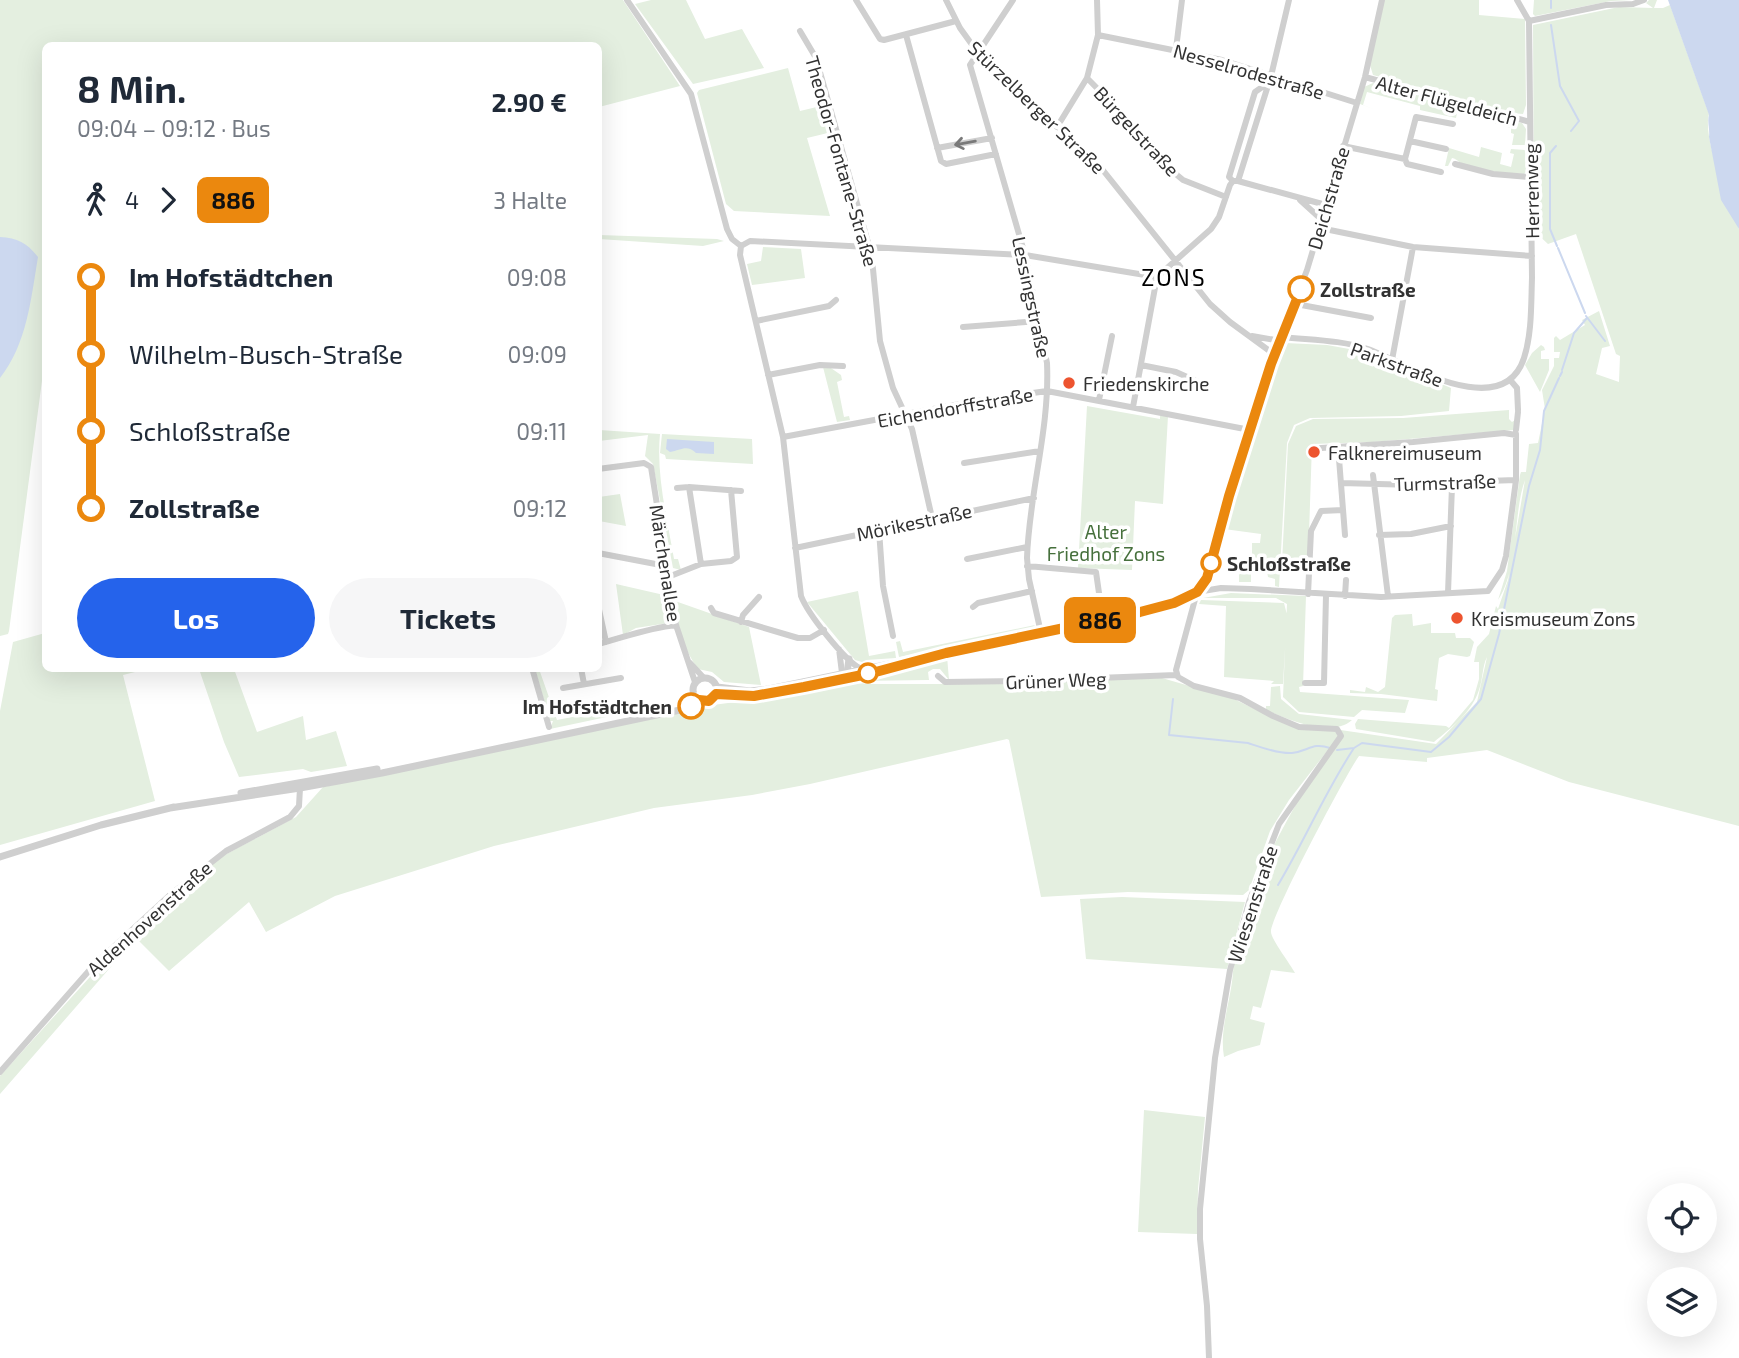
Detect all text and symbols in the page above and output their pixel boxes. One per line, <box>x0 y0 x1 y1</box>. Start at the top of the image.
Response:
street label: Stürzelberger Straße <box>964 36 1110 178</box>
street label: Nesselrodestraße <box>1171 38 1327 104</box>
street label: Theodor-Fontane-Straße <box>801 53 883 269</box>
text: 8 Min. <box>77 65 186 111</box>
street label: Alter Flügeldeich <box>1374 70 1520 130</box>
street label: Bürgelstraße <box>1090 81 1184 181</box>
text: 2.90 € <box>491 86 567 117</box>
text: 09:04 – 09:12 · Bus <box>77 114 271 142</box>
one-way arrow <box>954 137 977 150</box>
street label: Herrenweg <box>1519 143 1543 239</box>
street label: Deichstraße <box>1302 144 1354 252</box>
icon: walk <box>77 181 115 219</box>
icon: forward <box>149 181 187 219</box>
text: 886 <box>211 185 255 214</box>
text: 4 <box>125 186 139 214</box>
text: 3 Halte <box>493 186 567 214</box>
street label: Lessingstraße <box>1008 234 1056 360</box>
text: Im Hofstädtchen <box>129 261 333 292</box>
text: 09:08 <box>507 263 567 291</box>
district label: ZONS <box>1141 263 1207 291</box>
marker: Zollstraße <box>1288 276 1314 302</box>
place label: Zollstraße <box>1320 278 1416 301</box>
street label: Parkstraße <box>1348 337 1446 391</box>
text: Wilhelm-Busch-Straße <box>129 338 403 369</box>
text: 09:09 <box>508 340 567 368</box>
place label: Friedenskirche <box>1083 372 1210 395</box>
marker: Friedenskirche <box>1061 375 1077 391</box>
street label: Eichendorffstraße <box>875 382 1035 432</box>
text: Schloßstraße <box>129 415 291 446</box>
text: 09:11 <box>516 417 567 445</box>
place label: Falknereimuseum <box>1328 441 1482 464</box>
marker: Falknereimuseum <box>1306 444 1322 460</box>
street label: Turmstraße <box>1393 469 1497 495</box>
text: Zollstraße <box>129 492 260 523</box>
text: 09:12 <box>512 494 567 522</box>
street label: Mörikestraße <box>854 499 974 545</box>
street label: Märchenallee <box>645 503 687 623</box>
park label: Alter Friedhof Zons <box>1047 520 1165 565</box>
place label: Schloßstraße <box>1227 552 1351 575</box>
marker: Schloßstraße <box>1201 553 1221 573</box>
button: Los <box>77 578 315 658</box>
button: Tickets <box>329 578 567 658</box>
line badge: 886 <box>1060 597 1140 643</box>
text: 886 <box>1078 605 1122 634</box>
place label: Kreismuseum Zons <box>1471 607 1635 630</box>
marker: Kreismuseum Zons <box>1449 610 1465 626</box>
unlabelled marker <box>858 663 878 683</box>
street label: Grüner Weg <box>1005 667 1107 693</box>
marker: Im Hofstädtchen <box>678 693 704 719</box>
place label: Im Hofstädtchen <box>523 695 672 718</box>
street label: Wiesenstraße <box>1222 843 1282 965</box>
street label: Aldenhovenstraße <box>82 856 216 980</box>
map controls <box>1647 1183 1717 1337</box>
button: locate <box>1647 1183 1717 1253</box>
button: layers <box>1647 1267 1717 1337</box>

